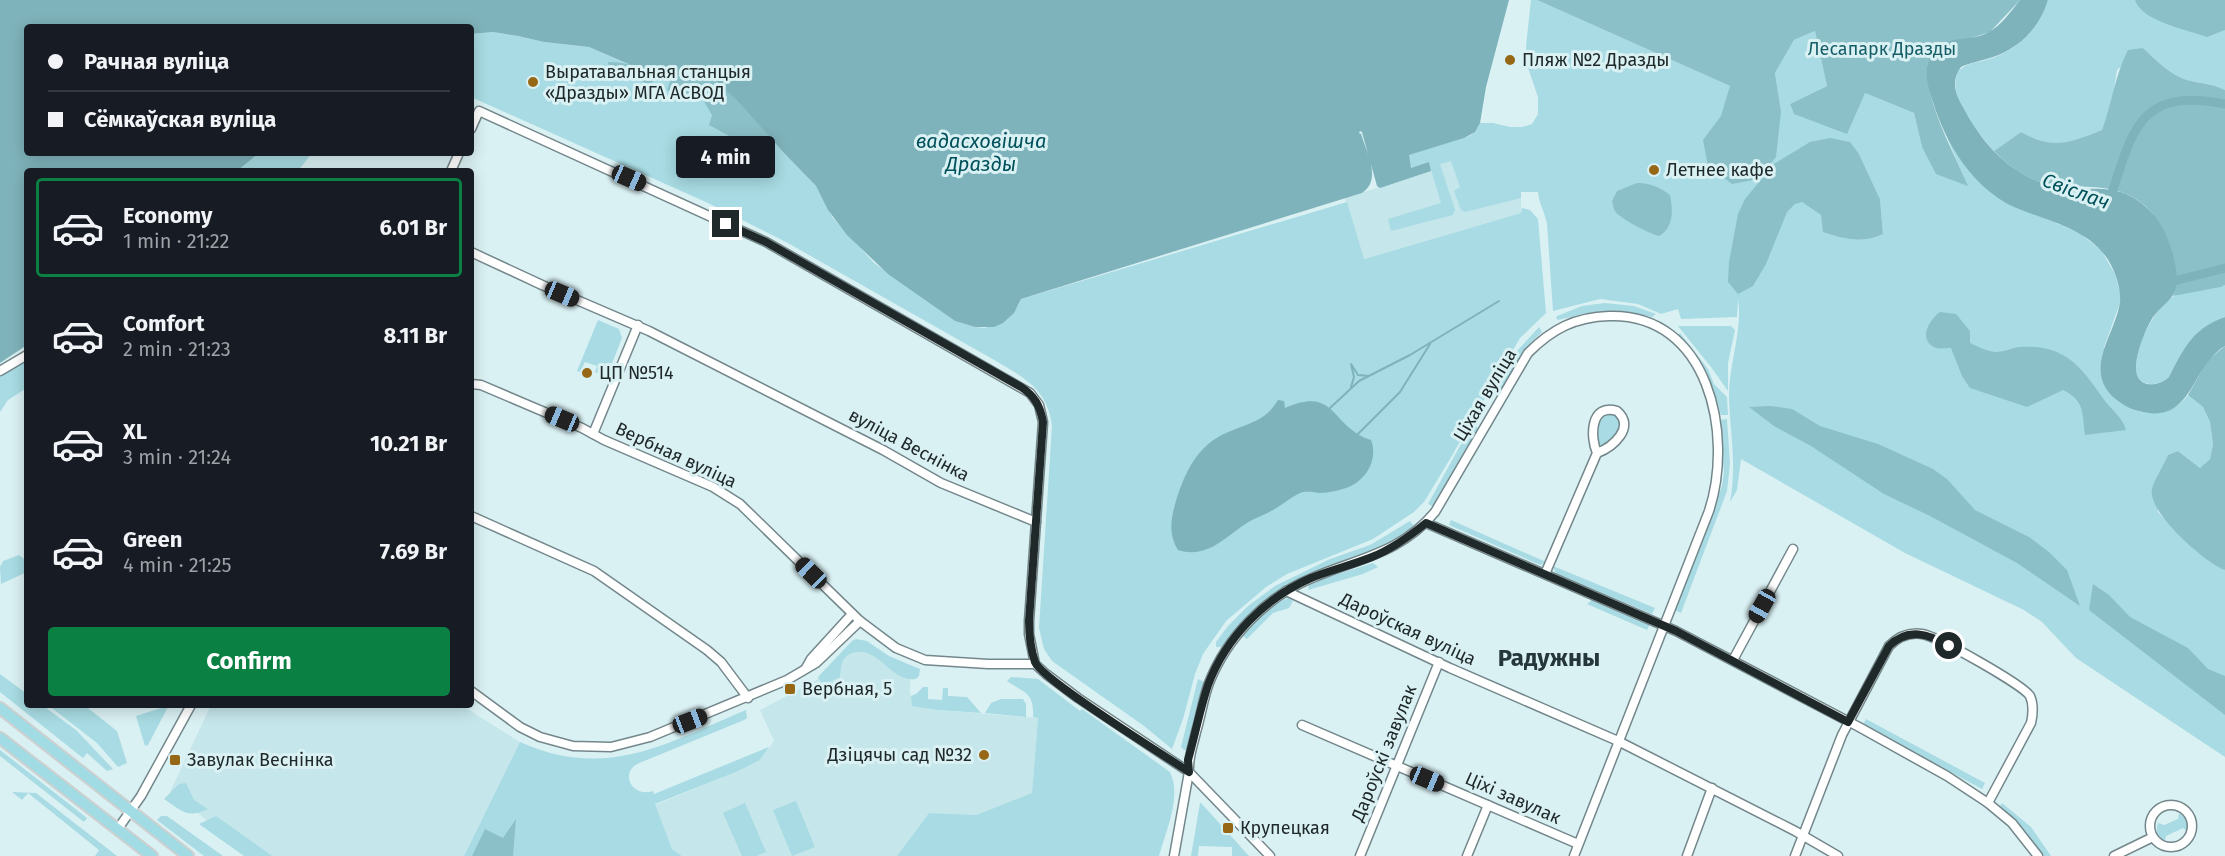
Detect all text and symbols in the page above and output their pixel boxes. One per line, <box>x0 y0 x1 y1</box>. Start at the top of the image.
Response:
park label: Лесапарк Дразды <box>1808 38 1956 60</box>
text: Рачная вуліца <box>84 48 229 75</box>
place label: Пляж №2 Дразды <box>1522 49 1669 71</box>
marker: Пляж №2 Дразды <box>1503 53 1517 67</box>
place label: Выратавальная станцыя «Дразды» МГА АСВОД <box>545 61 751 104</box>
marker: Выратавальная станцыя «Дразды» МГА АСВОД <box>526 75 540 89</box>
text: Сёмкаўская вуліца <box>84 106 276 133</box>
water label: вадасховішча Дразды <box>916 129 1046 176</box>
callout: 4 min <box>676 137 776 179</box>
text: 4 min <box>700 145 751 169</box>
place label: Летнее кафе <box>1666 159 1774 181</box>
car <box>609 162 649 194</box>
marker: Летнее кафе <box>1647 163 1661 177</box>
water label: Свіслач <box>2039 168 2113 214</box>
icon: car <box>51 201 105 255</box>
text: Economy <box>123 202 212 229</box>
route end <box>712 210 739 237</box>
text: 6.01 Br <box>379 214 447 241</box>
text: 1 min · 21:22 <box>123 229 230 253</box>
car <box>542 279 582 309</box>
icon: car <box>51 309 105 363</box>
text: Comfort <box>123 310 204 337</box>
text: 8.11 Br <box>384 322 447 349</box>
text: 2 min · 21:23 <box>123 337 231 361</box>
street label: Ціхая вуліца <box>1449 345 1521 445</box>
place label: ЦП №514 <box>599 362 674 384</box>
marker: ЦП №514 <box>580 366 594 380</box>
car <box>542 404 582 434</box>
street label: вуліца Веснінка <box>845 404 973 486</box>
icon: car <box>51 417 105 471</box>
street label: Вербная вуліца <box>612 417 740 493</box>
text: XL <box>123 418 147 445</box>
text: 10.21 Br <box>370 430 447 457</box>
text: 3 min · 21:24 <box>123 445 231 469</box>
icon: car <box>51 525 105 579</box>
text: Green <box>123 526 182 553</box>
text: 7.69 Br <box>380 538 447 565</box>
text: 4 min · 21:25 <box>123 553 232 577</box>
car <box>792 554 830 592</box>
car <box>1745 586 1779 626</box>
street label: Дароўская вуліца <box>1336 588 1479 670</box>
button: Confirm <box>48 627 450 696</box>
route start <box>1935 632 1962 659</box>
district label: Радужны <box>1498 644 1600 672</box>
place label: Вербная, 5 <box>802 678 892 700</box>
street label: Дароўскі завулак <box>1346 681 1422 825</box>
marker: Вербная, 5 <box>783 682 797 696</box>
car <box>670 706 710 736</box>
place label: Дзіцячы сад №32 <box>827 744 972 766</box>
marker: Дзіцячы сад №32 <box>977 748 991 762</box>
place label: Завулак Веснінка <box>187 749 334 771</box>
marker: Завулак Веснінка <box>168 753 182 767</box>
car <box>1407 764 1447 794</box>
street label: Ціхі завулак <box>1462 767 1565 829</box>
place label: Крупецкая <box>1240 817 1330 839</box>
marker: Крупецкая <box>1221 821 1235 835</box>

